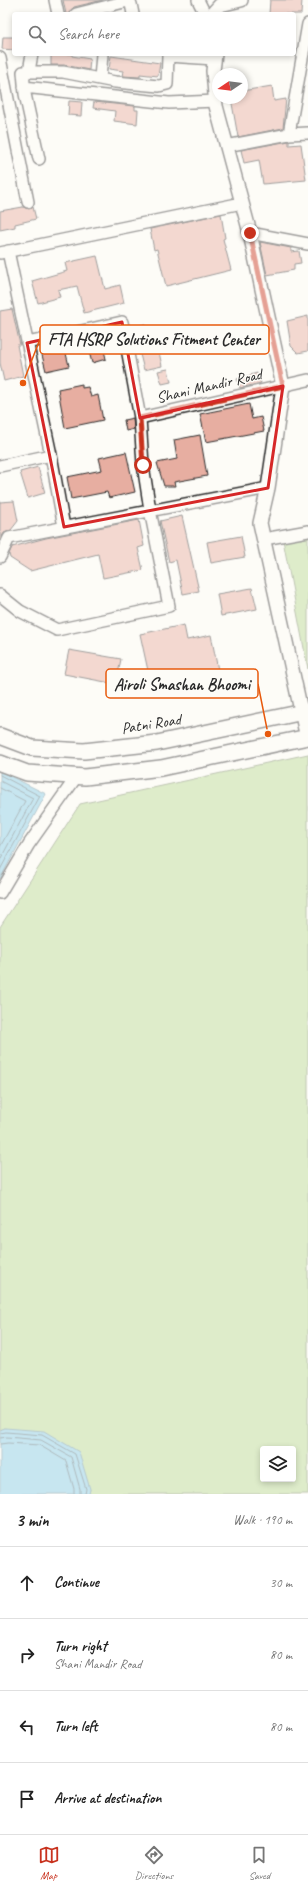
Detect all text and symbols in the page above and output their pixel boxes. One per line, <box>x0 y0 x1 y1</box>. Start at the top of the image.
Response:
search box <box>12 12 296 56</box>
icon: search <box>26 23 48 45</box>
text: Search here <box>58 25 119 44</box>
north arrow <box>212 68 248 104</box>
route end <box>241 224 259 242</box>
callout: FTA HSRP Solutions Fitment Center <box>40 325 269 354</box>
text: FTA HSRP Solutions Fitment Center <box>48 329 262 350</box>
street label: Shani Mandir Road <box>154 364 266 408</box>
route start <box>134 456 152 474</box>
callout: Airoli Smashan Bhoomi <box>106 669 258 698</box>
text: Airoli Smashan Bhoomi <box>114 674 253 695</box>
street label: Patni Road <box>120 709 185 739</box>
map controls <box>260 1446 296 1482</box>
button: layers <box>260 1446 296 1482</box>
text: 3 min <box>16 1510 49 1531</box>
text: Walk · 190 m <box>233 1512 292 1528</box>
icon: ahead <box>16 1572 38 1594</box>
text: Continue <box>54 1573 99 1592</box>
text: 30 m <box>270 1575 292 1591</box>
text: Turn right <box>54 1637 107 1656</box>
icon: right <box>16 1644 38 1666</box>
text: 80 m <box>270 1647 292 1663</box>
text: Shani Mandir Road <box>54 1656 142 1672</box>
icon: left <box>16 1716 38 1738</box>
text: Turn left <box>54 1717 97 1736</box>
text: 80 m <box>270 1719 292 1735</box>
icon: arrive <box>16 1788 38 1810</box>
text: Arrive at destination <box>54 1789 161 1808</box>
tab: Map <box>38 1844 60 1882</box>
tab: Directions <box>135 1844 173 1882</box>
tab: Saved <box>248 1844 270 1882</box>

